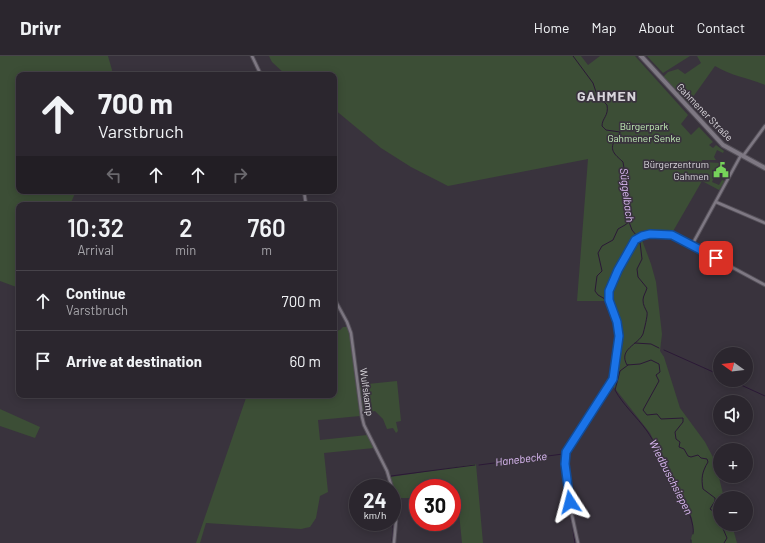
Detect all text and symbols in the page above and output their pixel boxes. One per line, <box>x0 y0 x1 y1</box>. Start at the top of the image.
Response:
text: Drivr <box>20 16 61 39</box>
text: Home <box>534 19 570 36</box>
text: Map <box>592 19 616 36</box>
text: About <box>638 19 675 36</box>
text: Contact <box>697 19 745 36</box>
street label: Gahmener Straße <box>674 81 736 143</box>
text: 700 m <box>98 86 173 120</box>
district label: GAHMEN <box>577 87 637 104</box>
icon: ahead <box>32 88 84 140</box>
text: Varstbruch <box>98 120 184 142</box>
park label: Bürgerpark Gahmener Senke <box>607 120 681 144</box>
place label: Bürgerzentrum Gahmen <box>644 158 709 182</box>
public building icon: Bürgerzentrum Gahmen <box>712 161 730 179</box>
icon: left <box>103 164 125 186</box>
icon: ahead <box>145 164 167 186</box>
icon: ahead <box>187 164 209 186</box>
icon: right <box>229 164 251 186</box>
water label: Süggelbach <box>618 167 637 223</box>
text: 10:32 <box>67 213 124 242</box>
text: 2 <box>179 213 192 242</box>
text: 760 <box>248 213 286 242</box>
pin <box>699 241 733 275</box>
text: Arrival <box>77 242 114 258</box>
text: min <box>175 242 196 258</box>
text: m <box>261 242 272 258</box>
icon: arrive <box>705 247 727 269</box>
text: Continue <box>66 284 126 302</box>
icon: ahead <box>32 290 54 312</box>
text: 700 m <box>282 292 321 310</box>
text: Varstbruch <box>66 302 128 318</box>
north arrow <box>713 347 753 387</box>
map controls <box>713 347 753 531</box>
icon: arrive <box>32 350 54 372</box>
text: Arrive at destination <box>66 352 202 370</box>
text: 60 m <box>289 352 321 370</box>
street label: Wulfskamp <box>358 367 376 417</box>
button: sound <box>713 395 753 435</box>
water label: Wiedbuschsiepen <box>647 437 696 517</box>
button: + <box>713 443 753 483</box>
water label: Hanebecke <box>494 449 548 468</box>
speed limit sign: 30 <box>409 479 461 531</box>
position arrow <box>549 481 591 523</box>
text: 24 <box>363 488 387 512</box>
button: − <box>713 491 753 531</box>
text: km/h <box>364 509 386 521</box>

